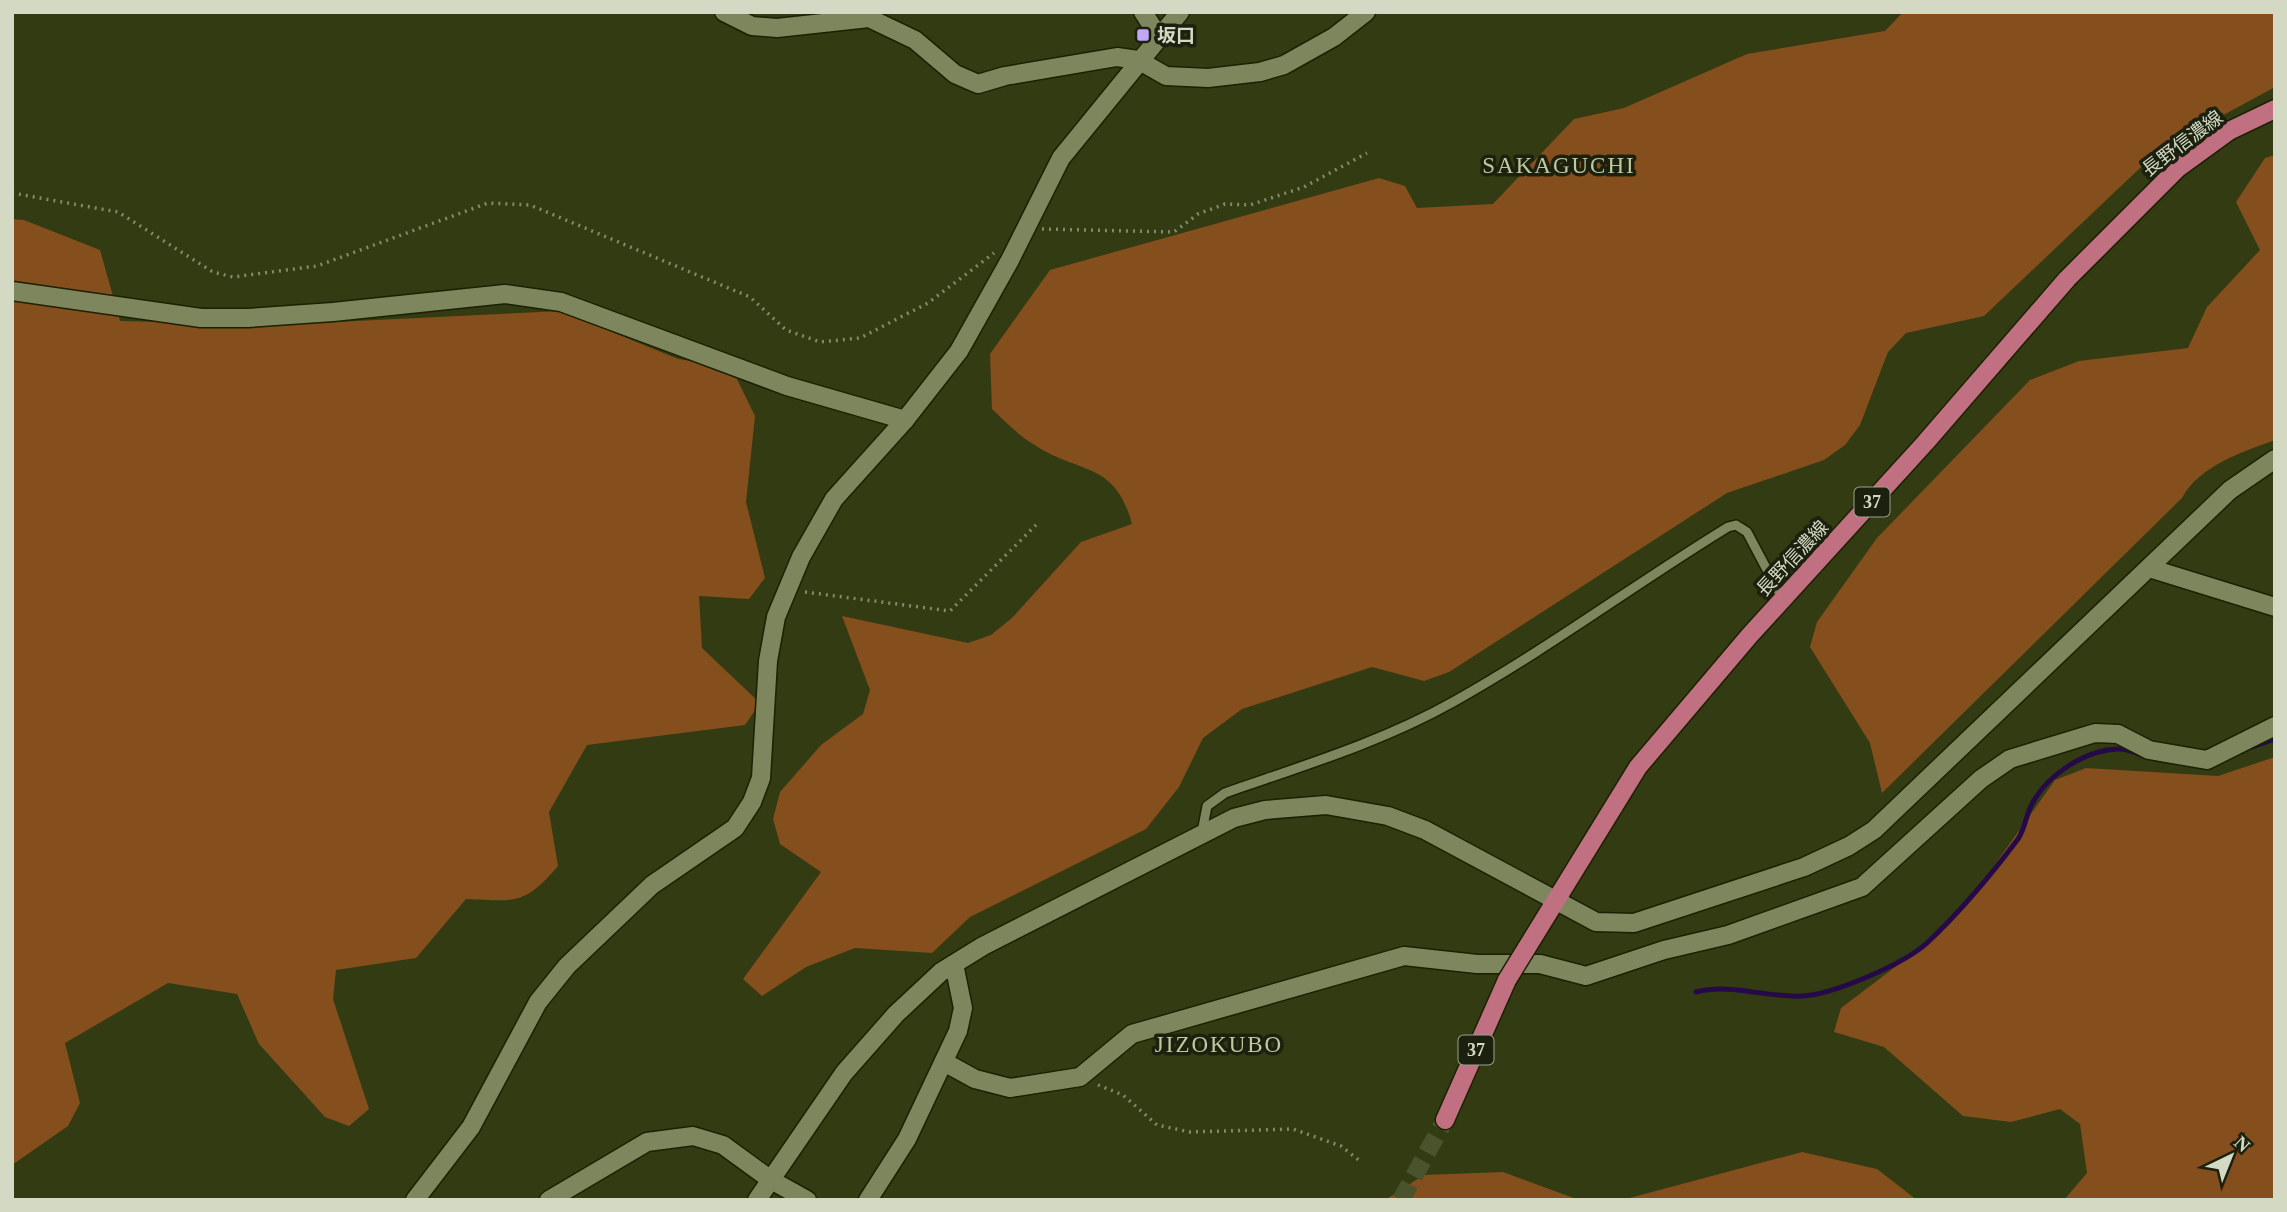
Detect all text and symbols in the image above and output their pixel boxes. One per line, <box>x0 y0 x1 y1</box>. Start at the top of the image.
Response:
place label: 坂口 <box>1157 25 1195 46</box>
marker: 坂口 <box>1135 27 1151 43</box>
street label: 長野信濃線 <box>2138 106 2227 180</box>
district label: SAKAGUCHI <box>1482 153 1636 178</box>
road number: 37 <box>1854 488 1890 516</box>
street label: 長野信濃線 <box>1752 516 1832 600</box>
district label: JIZOKUBO <box>1155 1032 1283 1057</box>
road number: 37 <box>1458 1036 1494 1064</box>
north arrow <box>2196 1121 2266 1191</box>
text: N <box>2230 1132 2255 1156</box>

